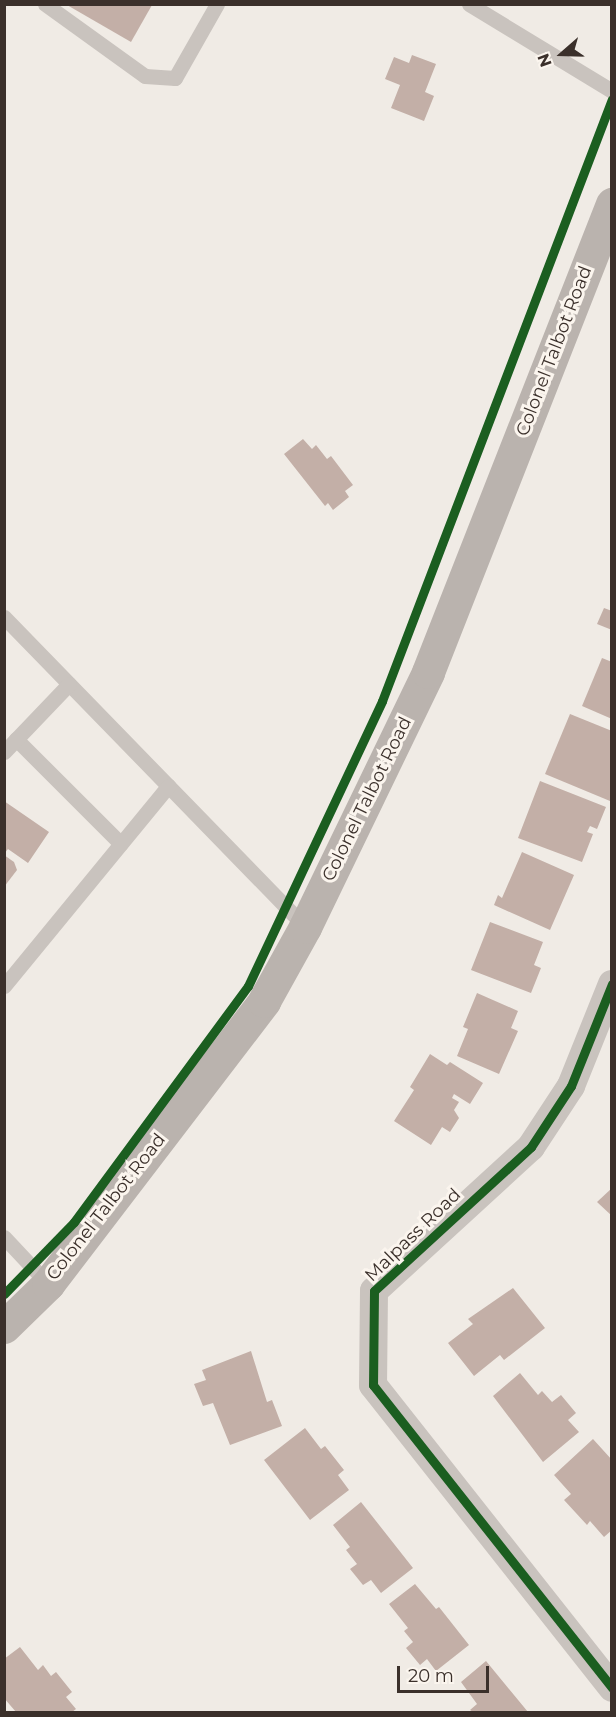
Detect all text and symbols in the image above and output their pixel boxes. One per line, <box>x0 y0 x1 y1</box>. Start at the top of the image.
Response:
north arrow <box>532 24 592 84</box>
text: N <box>533 51 556 70</box>
street label: Colonel Talbot Road <box>512 263 596 439</box>
street label: Colonel Talbot Road <box>318 713 416 885</box>
street label: Colonel Talbot Road <box>42 1129 170 1285</box>
street label: Malpass Road <box>361 1184 465 1286</box>
scale bar <box>400 1654 492 1692</box>
text: 20 m <box>408 1665 454 1687</box>

